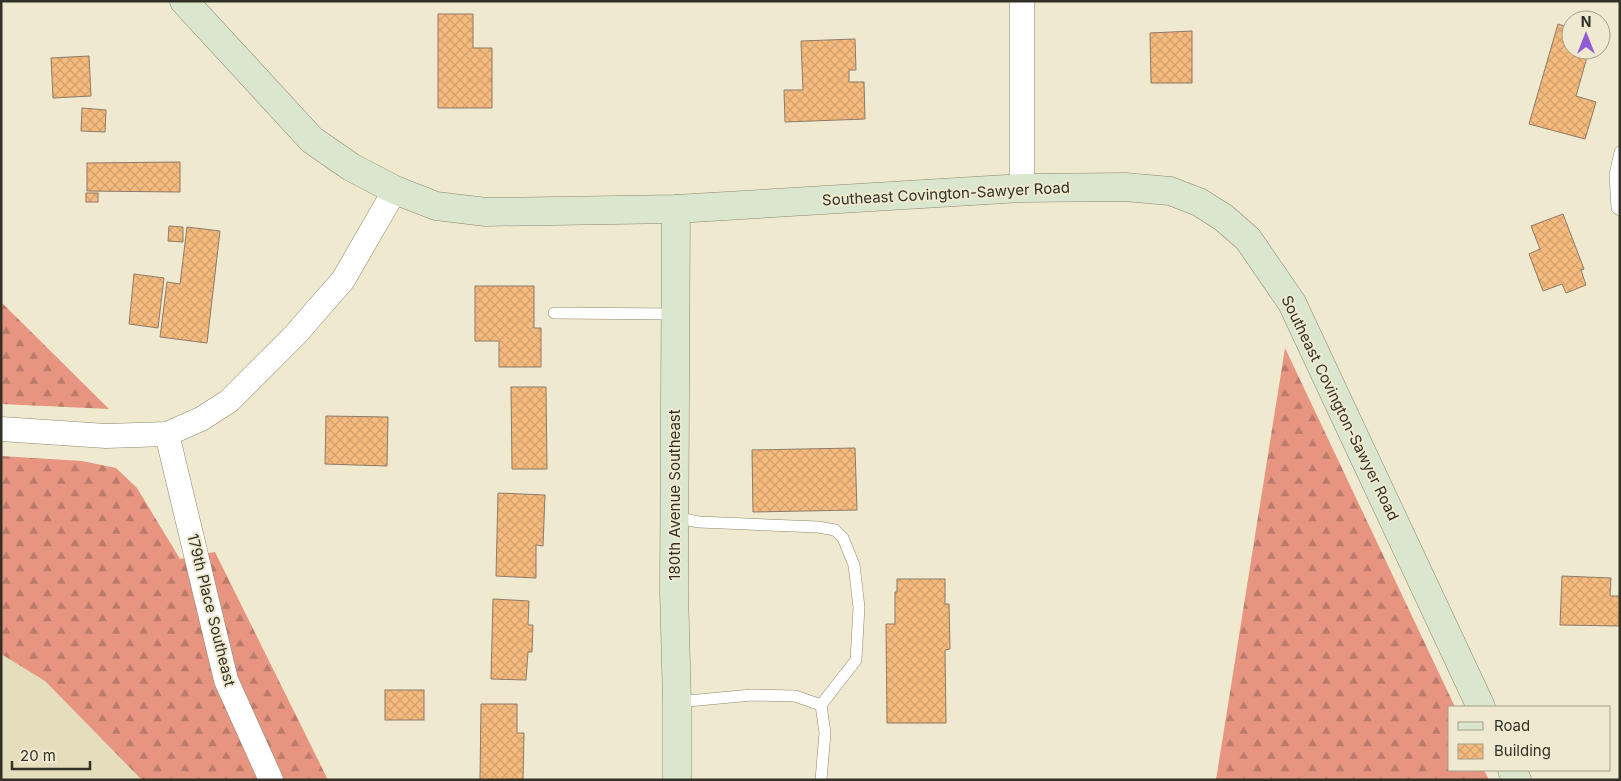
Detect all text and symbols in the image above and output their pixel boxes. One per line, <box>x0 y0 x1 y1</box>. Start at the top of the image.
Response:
north arrow <box>1561 10 1611 60</box>
text: N <box>1581 13 1591 30</box>
street label: Southeast Covington-Sawyer Road <box>822 178 1070 209</box>
street label: Southeast Covington-Sawyer Road <box>1278 292 1403 523</box>
street label: 180th Avenue Southeast <box>665 409 684 581</box>
street label: 179th Place Southeast <box>183 532 240 688</box>
legend <box>1448 706 1611 771</box>
text: Road <box>1494 716 1530 735</box>
scale bar <box>12 738 90 770</box>
text: Building <box>1494 741 1551 760</box>
text: 20 m <box>20 746 56 765</box>

